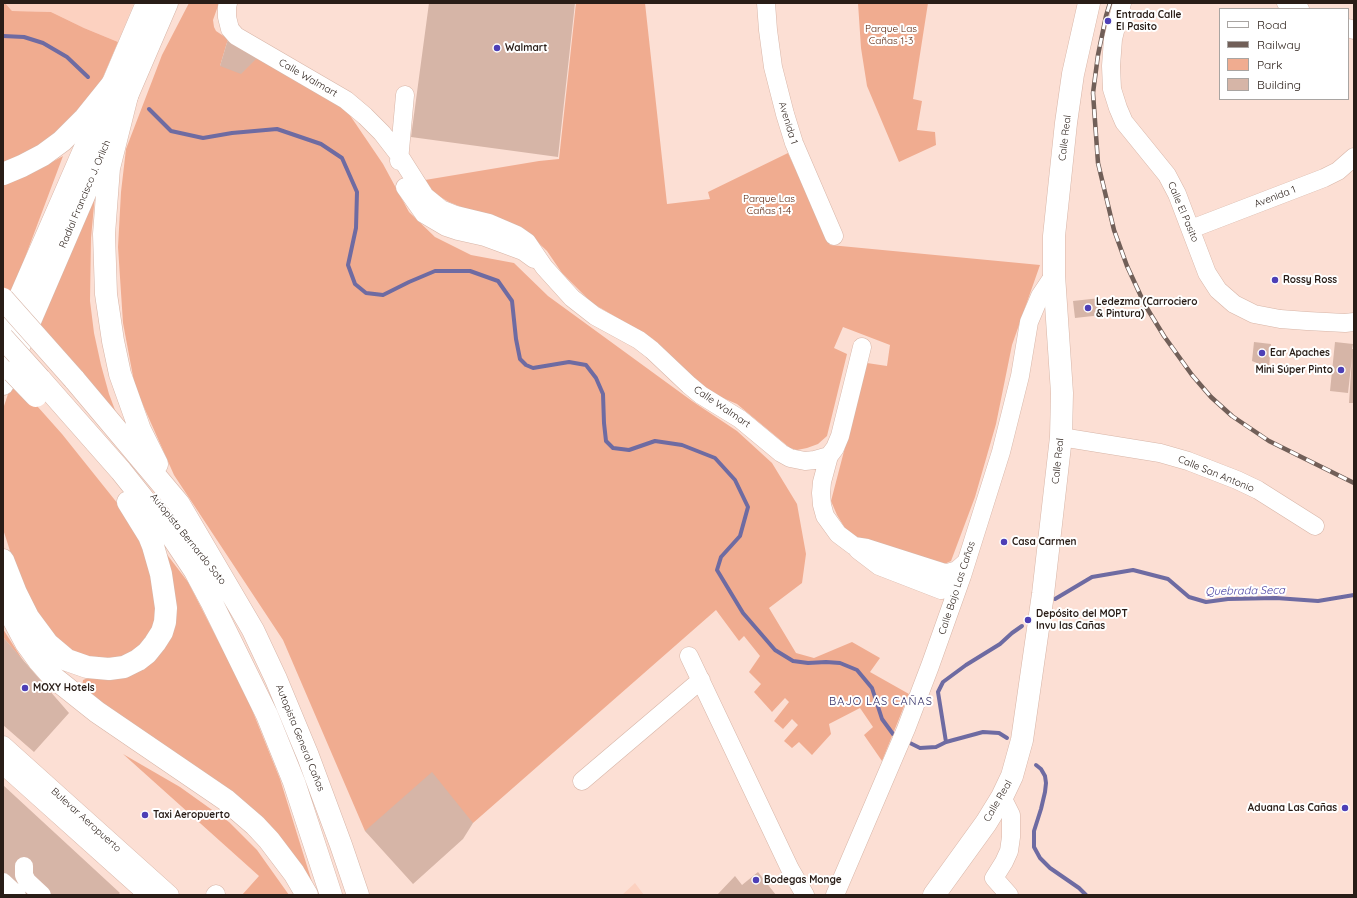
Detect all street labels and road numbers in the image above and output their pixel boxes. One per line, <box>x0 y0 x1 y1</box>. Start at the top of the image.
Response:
street label: Calle Walmart <box>276 56 340 100</box>
street label: Avenida 1 <box>776 100 800 146</box>
street label: Calle Real <box>1056 114 1074 162</box>
street label: Radial Francisco J. Orlich <box>57 138 113 250</box>
street label: Calle El Pasito <box>1165 180 1201 244</box>
street label: Avenida 1 <box>1253 184 1297 210</box>
street label: Calle Walmart <box>691 384 753 430</box>
street label: Calle Real <box>1050 437 1066 485</box>
street label: Calle San Antonio <box>1176 453 1256 495</box>
street label: Autopista Bernardo Soto <box>148 491 228 587</box>
street label: Calle Bajo Las Cañas <box>936 540 978 636</box>
street label: Autopista General Cañas <box>273 683 327 793</box>
street label: Calle Real <box>981 778 1015 824</box>
street label: Bulevar Aeropuerto <box>48 785 124 855</box>

